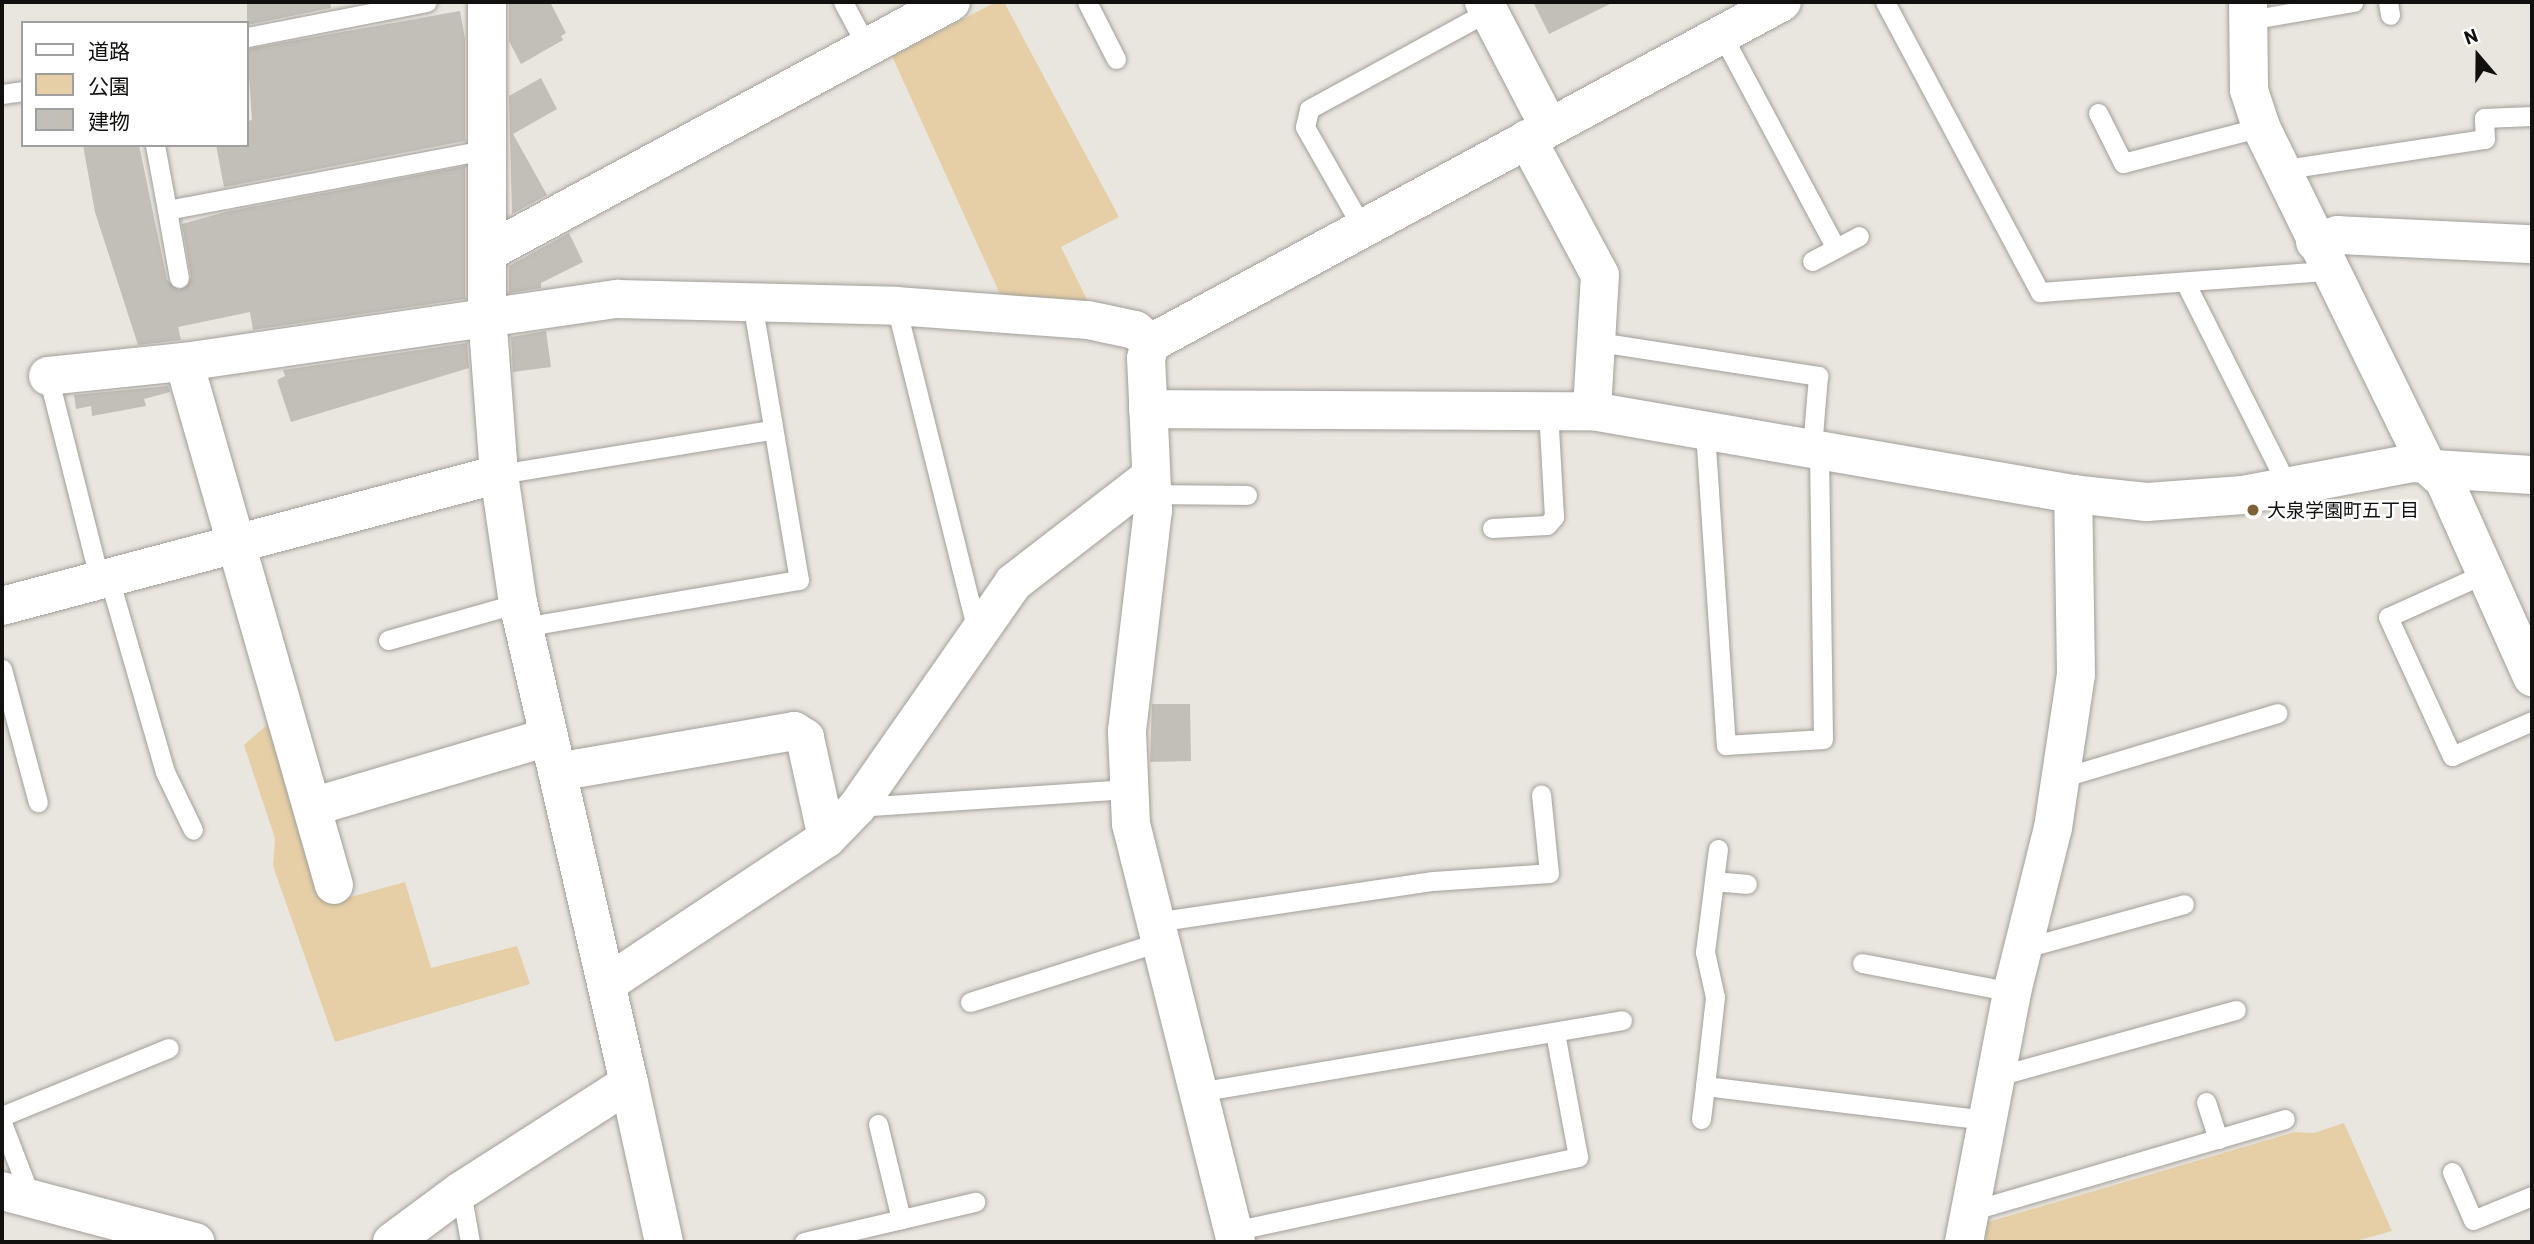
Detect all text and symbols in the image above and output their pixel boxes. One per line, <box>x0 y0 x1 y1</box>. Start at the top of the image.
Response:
legend <box>21 21 248 147</box>
north arrow <box>2443 21 2513 91</box>
text: N <box>2461 23 2481 49</box>
text: 道路 <box>88 38 130 63</box>
text: 公園 <box>88 73 130 98</box>
text: 建物 <box>88 108 130 133</box>
place label: 大泉学園町五丁目 <box>2267 499 2419 521</box>
marker: 大泉学園町五丁目 <box>2245 502 2261 518</box>

